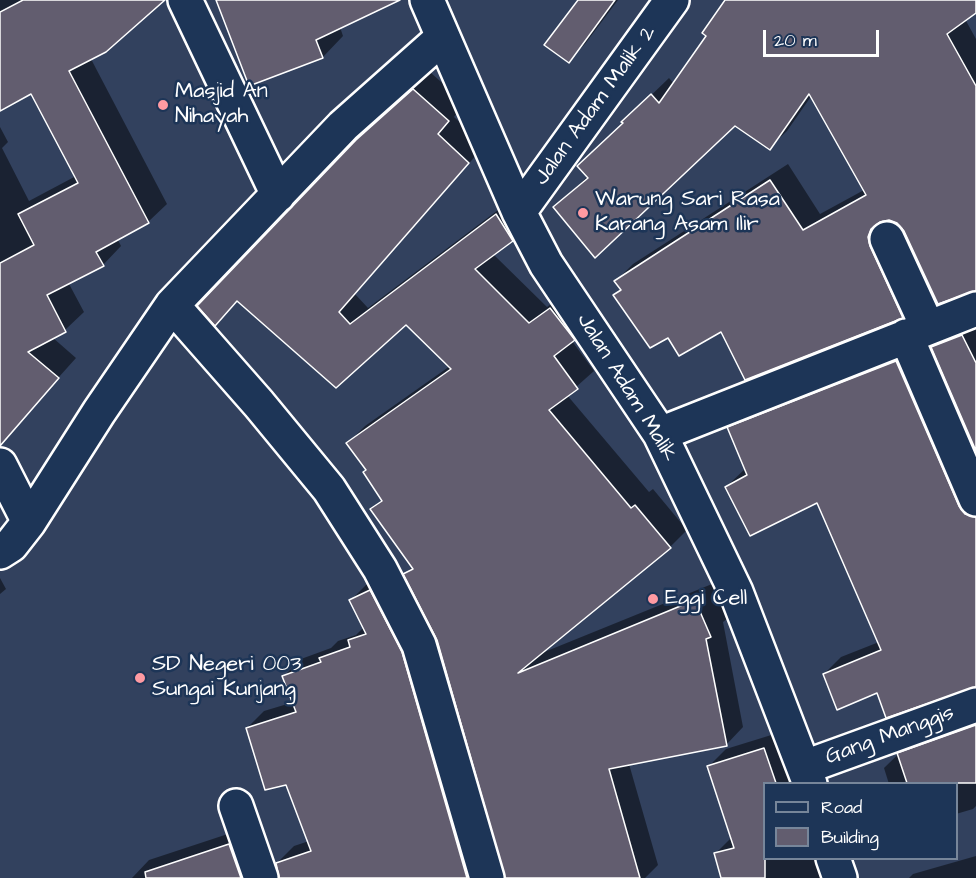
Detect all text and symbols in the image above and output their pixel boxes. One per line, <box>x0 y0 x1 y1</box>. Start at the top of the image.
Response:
scale bar <box>766 18 882 56</box>
street label: Jalan Adam Malik 2 <box>529 21 663 191</box>
text: 20 m <box>774 28 817 53</box>
place label: Masjid An Nihayah <box>175 79 268 130</box>
marker: Masjid An Nihayah <box>156 98 170 112</box>
place label: Warung Sari Rasa Karang Asam Ilir <box>595 187 780 238</box>
marker: Warung Sari Rasa Karang Asam Ilir <box>576 206 590 220</box>
street label: Jalan Adam Malik <box>570 309 682 467</box>
place label: Eggi Cell <box>665 586 747 612</box>
marker: Eggi Cell <box>646 592 660 606</box>
place label: SD Negeri 003 Sungai Kunjang <box>152 652 301 704</box>
marker: SD Negeri 003 Sungai Kunjang <box>133 671 147 685</box>
street label: Gang Manggis <box>822 701 958 771</box>
legend <box>763 782 958 860</box>
text: Road <box>821 795 862 820</box>
text: Building <box>821 825 879 850</box>

